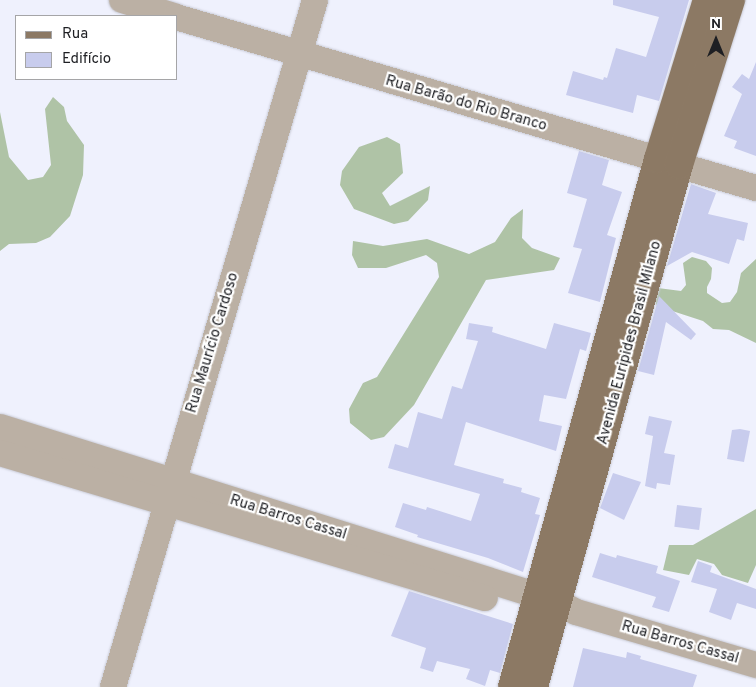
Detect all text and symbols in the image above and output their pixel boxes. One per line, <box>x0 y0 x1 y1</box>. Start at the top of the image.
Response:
legend <box>15 15 178 80</box>
north arrow <box>691 15 741 65</box>
text: N <box>711 16 721 33</box>
text: Rua <box>62 25 88 44</box>
text: Edifício <box>62 50 111 69</box>
street label: Rua Barão do Rio Branco <box>383 72 549 136</box>
street label: Avenida Euripides Brasil Milano <box>594 239 666 447</box>
street label: Rua Maurício Cardoso <box>183 271 243 415</box>
street label: Rua Barros Cassal <box>227 492 349 544</box>
street label: Rua Barros Cassal <box>619 618 741 668</box>

